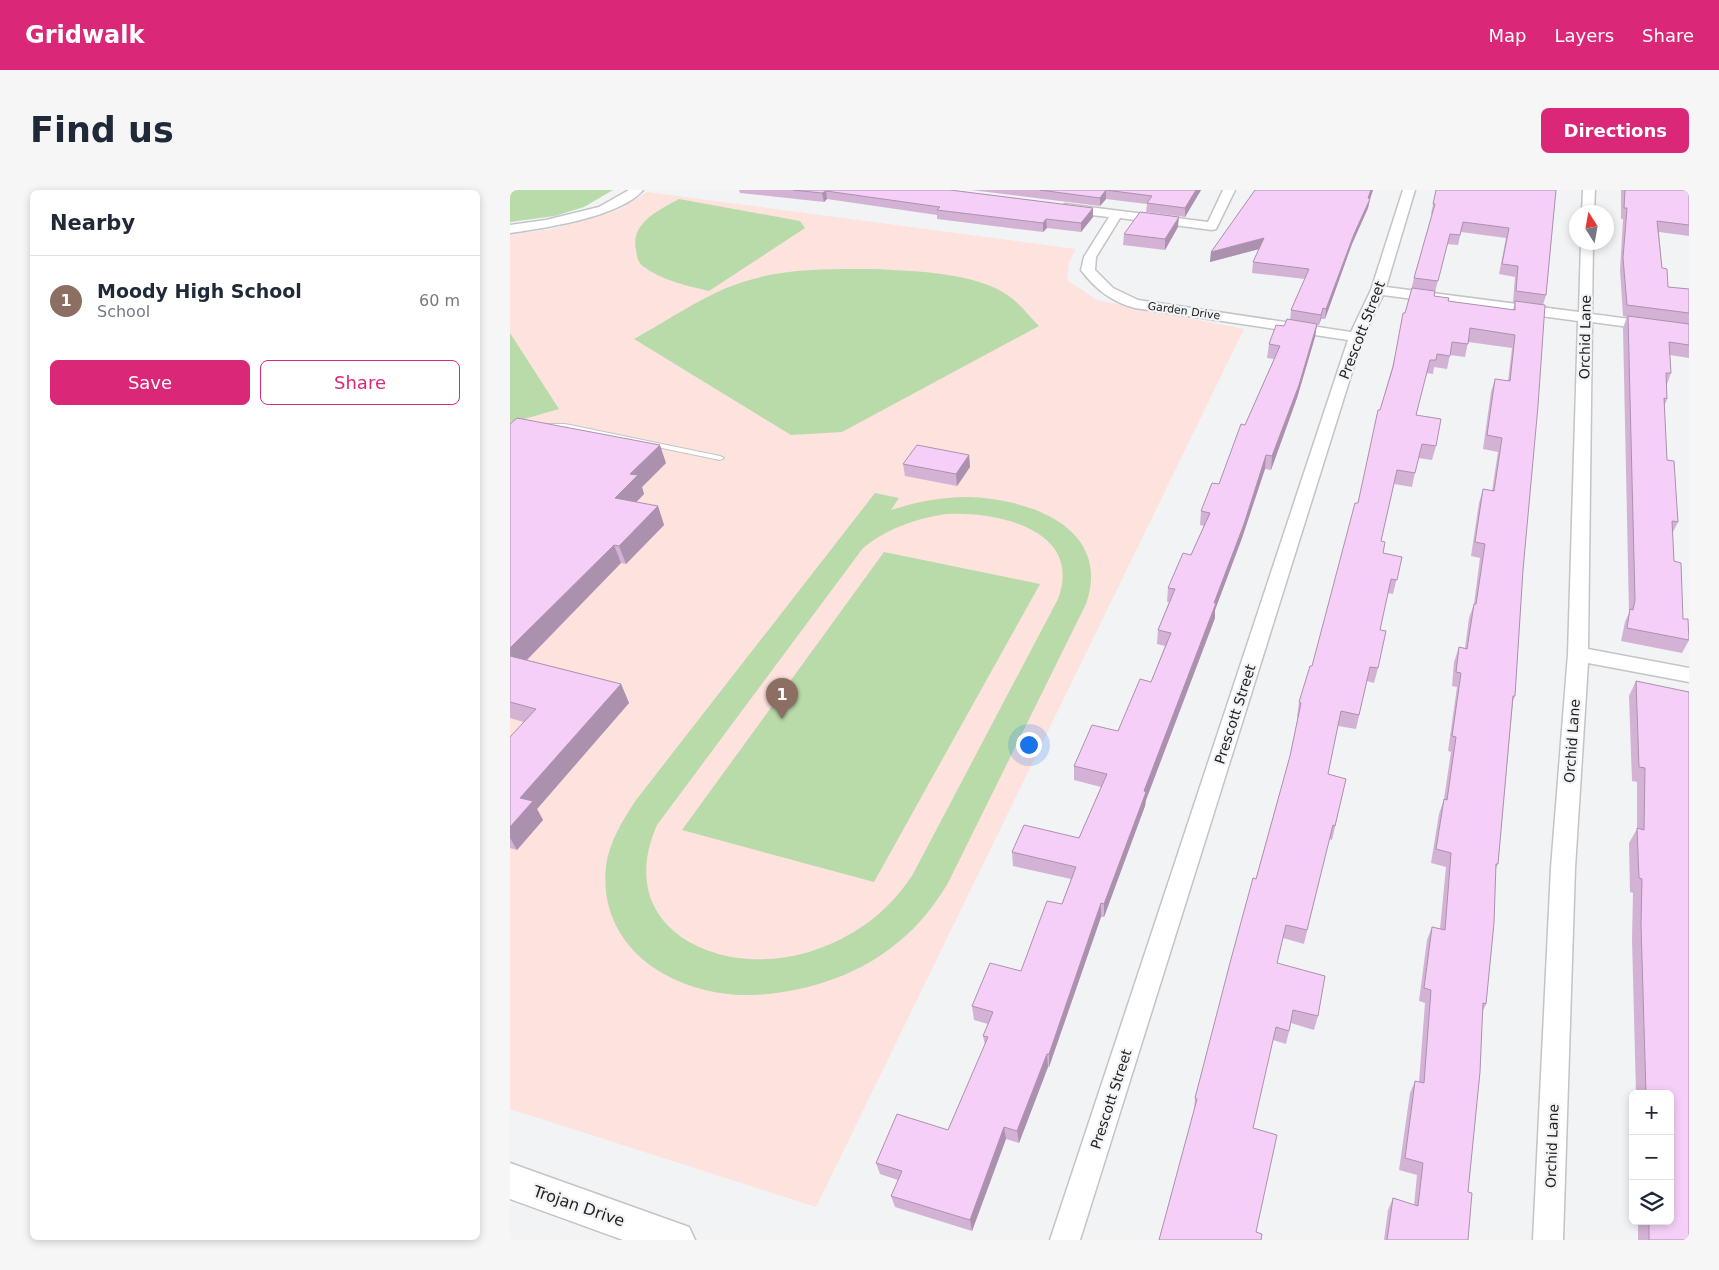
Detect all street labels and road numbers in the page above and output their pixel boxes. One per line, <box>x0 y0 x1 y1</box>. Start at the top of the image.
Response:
street label: Prescott Street <box>1336 278 1388 381</box>
street label: Orchid Lane <box>1576 295 1594 379</box>
street label: Garden Drive <box>1147 299 1221 323</box>
street label: Prescott Street <box>1211 662 1259 766</box>
street label: Orchid Lane <box>1561 698 1583 784</box>
street label: Prescott Street <box>1087 1047 1135 1151</box>
street label: Orchid Lane <box>1543 1104 1561 1188</box>
street label: Trojan Drive <box>530 1181 627 1231</box>

